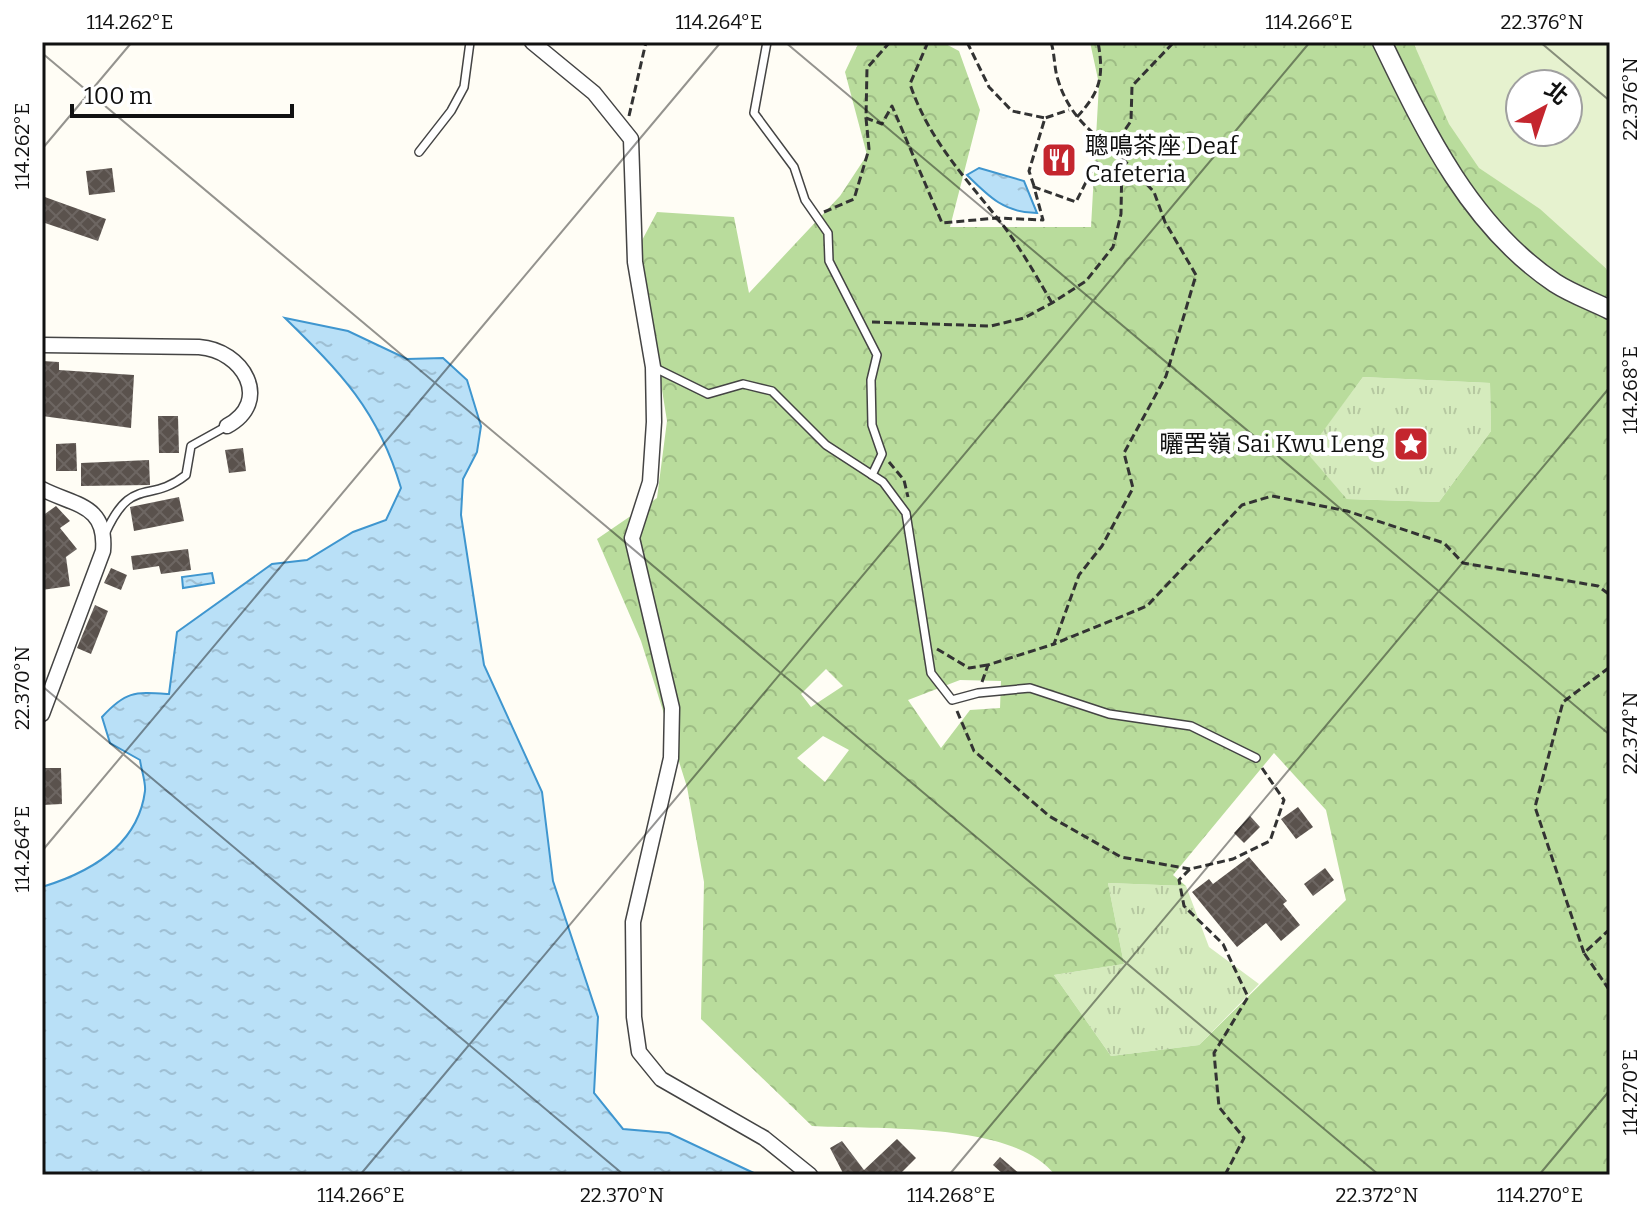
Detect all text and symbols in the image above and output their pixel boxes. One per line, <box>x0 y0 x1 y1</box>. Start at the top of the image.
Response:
text: 114.262°E <box>87 10 173 34</box>
text: 114.264°E <box>675 10 763 34</box>
text: 114.266°E <box>1265 10 1353 34</box>
text: 22.376°N <box>1501 10 1584 34</box>
text: 22.376°N <box>1618 57 1642 140</box>
scale bar <box>72 68 292 118</box>
north arrow <box>1504 68 1584 148</box>
text: 北 <box>1539 76 1574 110</box>
text: 100 m <box>84 82 152 110</box>
text: 114.262°E <box>10 103 34 189</box>
place label: 聰鳴茶座 Deaf Cafeteria <box>1085 132 1239 188</box>
restaurant icon: 聰鳴茶座 Deaf Cafeteria <box>1040 141 1078 179</box>
text: 114.268°E <box>1618 346 1642 434</box>
place icon: 曬罟嶺 Sai Kwu Leng <box>1392 425 1430 463</box>
place label: 曬罟嶺 Sai Kwu Leng <box>1159 430 1385 458</box>
text: 22.370°N <box>10 646 34 730</box>
text: 22.374°N <box>1618 691 1642 774</box>
text: 114.264°E <box>10 805 34 893</box>
text: 114.270°E <box>1618 1049 1642 1135</box>
text: 114.266°E <box>317 1183 405 1207</box>
text: 22.370°N <box>580 1183 664 1207</box>
text: 114.268°E <box>907 1183 995 1207</box>
text: 22.372°N <box>1336 1183 1419 1207</box>
text: 114.270°E <box>1497 1183 1583 1207</box>

